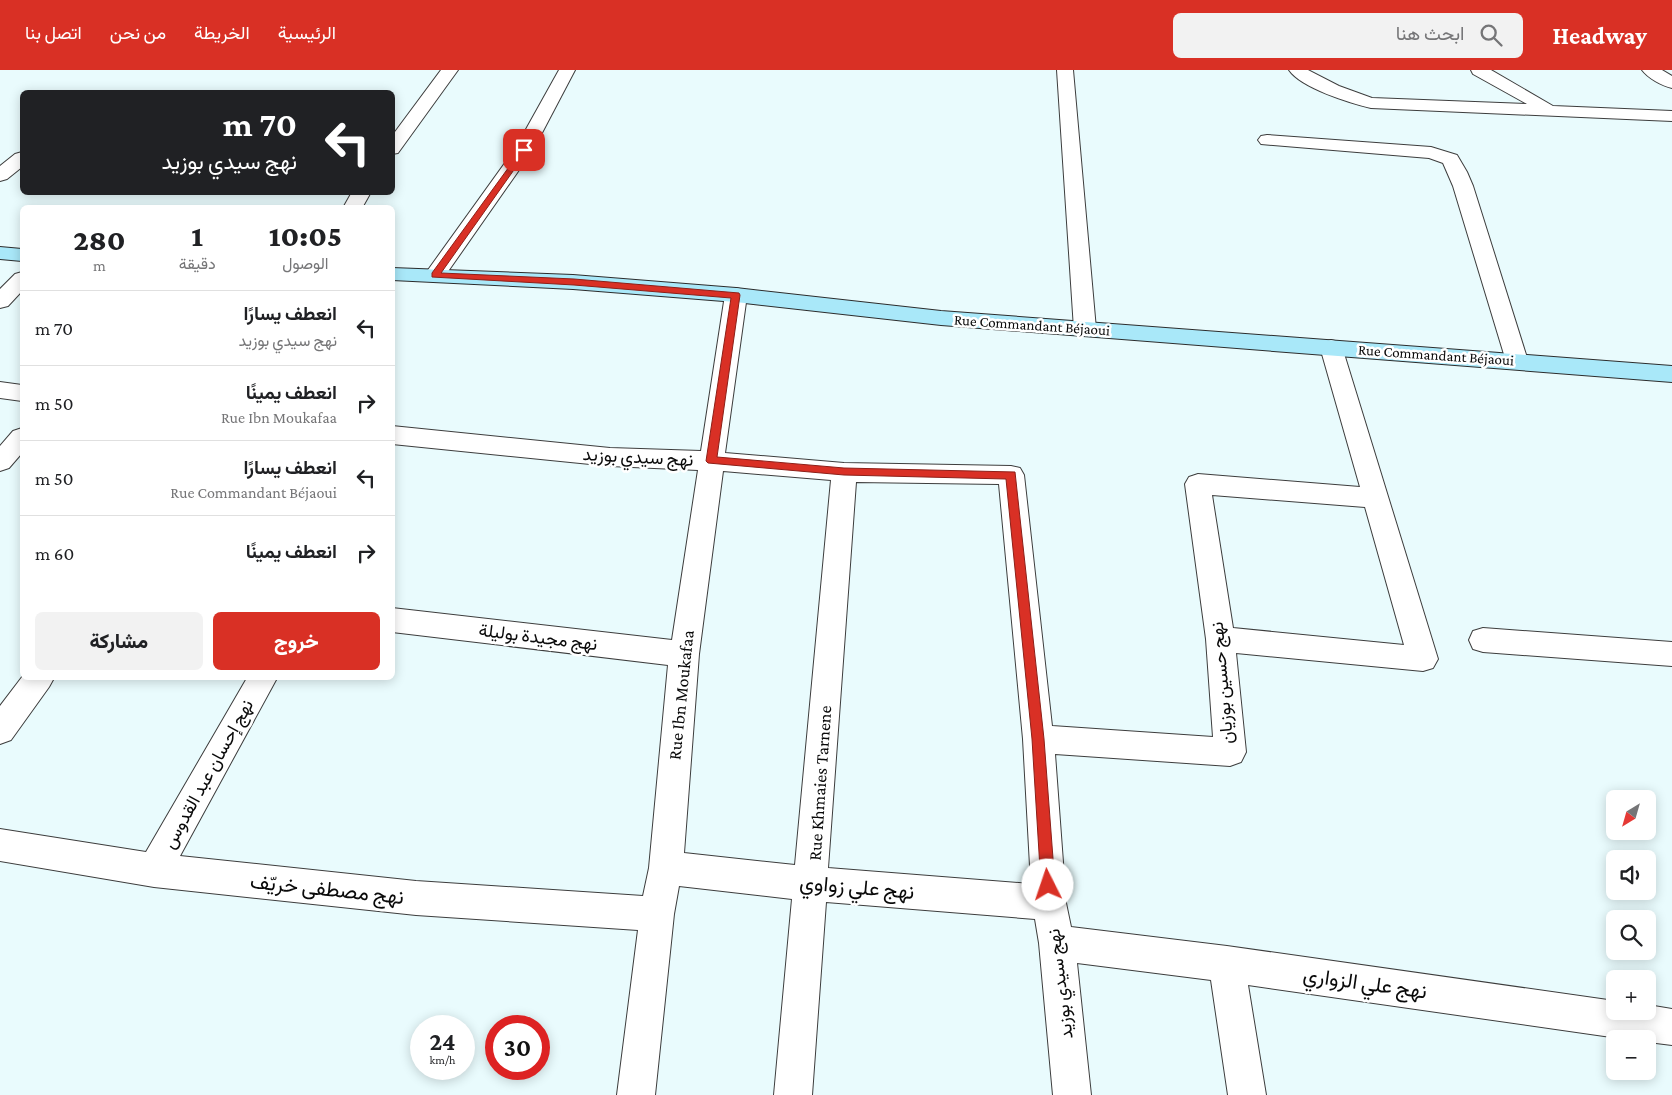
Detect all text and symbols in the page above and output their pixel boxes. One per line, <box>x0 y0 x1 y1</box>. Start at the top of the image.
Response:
search box <box>1173 13 1523 58</box>
icon: search <box>1477 21 1505 49</box>
text: Headway <box>1553 22 1647 49</box>
text: اتصل بنا <box>25 23 82 43</box>
text: من نحن <box>110 23 166 43</box>
text: الخريطة <box>194 23 250 43</box>
text: الرئيسية <box>278 23 336 43</box>
text: ابحث هنا <box>1396 23 1465 44</box>
text: 70 m <box>223 105 297 144</box>
icon: left <box>315 110 380 175</box>
pin <box>503 129 545 171</box>
icon: arrive <box>510 136 538 164</box>
text: نهج سيدي بوزيد <box>161 149 297 174</box>
text: 1 <box>191 219 203 252</box>
text: 10:05 <box>269 219 342 252</box>
text: 280 <box>73 223 126 256</box>
text: دقيقة <box>179 255 216 272</box>
text: الوصول <box>282 255 328 272</box>
text: m <box>93 257 106 274</box>
text: انعطف يسارًا <box>243 303 337 324</box>
street label: Rue Commandant Béjaoui <box>953 312 1111 339</box>
icon: left <box>352 314 380 342</box>
text: 70 m <box>35 318 73 339</box>
text: نهج سيدي بوزيد <box>238 332 337 349</box>
street label: Rue Commandant Béjaoui <box>1357 342 1515 369</box>
text: انعطف يمينًا <box>246 382 337 403</box>
icon: right <box>352 389 380 417</box>
text: 50 m <box>35 393 74 414</box>
text: Rue Ibn Moukafaa <box>221 409 337 426</box>
street label: نهج سيدي بوزيد <box>582 444 694 475</box>
text: انعطف يسارًا <box>243 457 337 478</box>
icon: left <box>352 464 380 492</box>
text: 50 m <box>35 468 74 489</box>
text: Rue Commandant Béjaoui <box>170 484 337 501</box>
icon: right <box>352 539 380 567</box>
text: انعطف يمينًا <box>246 541 337 562</box>
text: 60 m <box>35 543 74 564</box>
button: مشاركة <box>35 612 203 670</box>
button: خروج <box>213 612 380 670</box>
street label: نهج مجيدة بوليلة <box>477 620 599 656</box>
street label: نهج حسين بوزيان <box>1207 621 1239 745</box>
street label: Rue Ibn Moukafaa <box>664 629 698 761</box>
street label: نهج إحسان عبد القدوس <box>159 696 259 853</box>
street label: Rue Khmaies Tarnene <box>805 705 835 861</box>
north arrow <box>1606 790 1656 840</box>
map controls <box>1606 790 1656 1080</box>
button: sound <box>1606 850 1656 900</box>
position arrow <box>1021 858 1073 910</box>
street label: نهج مصطفى خريّف <box>249 869 405 911</box>
street label: نهج علي زواوي <box>798 870 915 909</box>
button: search <box>1606 910 1656 960</box>
street label: نهج سيدي بوزيد <box>1043 927 1082 1040</box>
street label: نهج علي الزواري <box>1301 962 1429 1009</box>
button: + <box>1606 970 1656 1020</box>
speed limit sign: 30 <box>485 1015 550 1080</box>
text: 24 <box>429 1028 456 1055</box>
button: − <box>1606 1030 1656 1080</box>
text: km/h <box>430 1053 455 1067</box>

